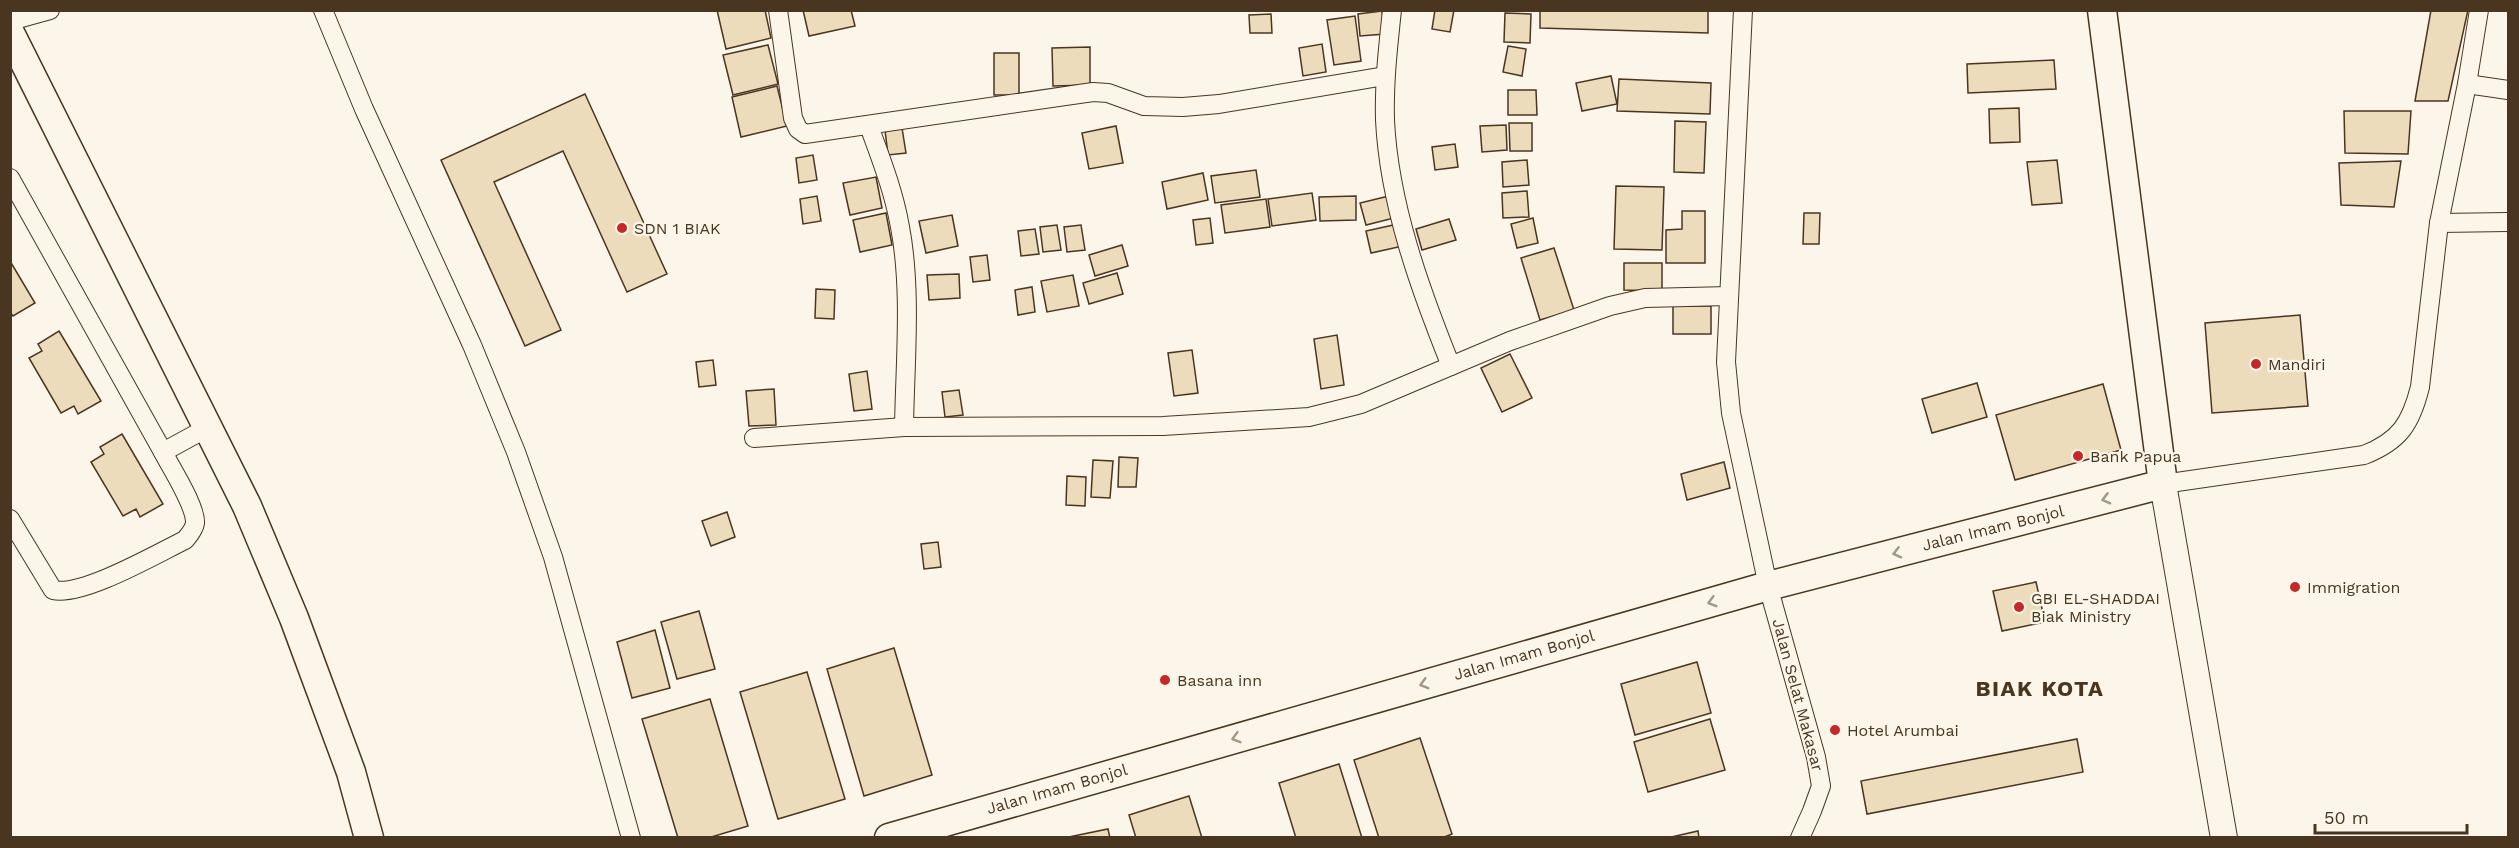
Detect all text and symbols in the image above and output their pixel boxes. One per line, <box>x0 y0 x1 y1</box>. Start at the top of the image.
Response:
place label: SDN 1 BIAK <box>634 219 721 238</box>
marker: SDN 1 BIAK <box>615 221 629 235</box>
place label: Mandiri <box>2268 355 2326 374</box>
marker: Mandiri <box>2249 357 2263 371</box>
place label: Bank Papua <box>2090 447 2181 466</box>
marker: Bank Papua <box>2071 449 2085 463</box>
one-way arrow <box>2101 492 2112 504</box>
street label: Jalan Imam Bonjol <box>1920 501 2066 555</box>
one-way arrow <box>1892 545 1902 558</box>
place label: Immigration <box>2307 578 2400 597</box>
marker: Immigration <box>2288 580 2302 594</box>
place label: GBI EL-SHADDAI Biak Ministry <box>2031 589 2160 626</box>
one-way arrow <box>1707 595 1718 607</box>
marker: GBI EL-SHADDAI Biak Ministry <box>2012 600 2026 614</box>
street label: Jalan Selat Makasar <box>1769 617 1828 774</box>
street label: Jalan Imam Bonjol <box>1451 626 1597 684</box>
place label: Basana inn <box>1177 671 1262 690</box>
marker: Basana inn <box>1158 673 1172 687</box>
district label: BIAK KOTA <box>1976 676 2104 701</box>
one-way arrow <box>1419 677 1430 689</box>
place label: Hotel Arumbai <box>1847 721 1959 740</box>
marker: Hotel Arumbai <box>1828 723 1842 737</box>
one-way arrow <box>1231 731 1242 743</box>
street label: Jalan Imam Bonjol <box>984 760 1130 818</box>
scale bar <box>2315 797 2466 835</box>
text: 50 m <box>2324 807 2369 828</box>

